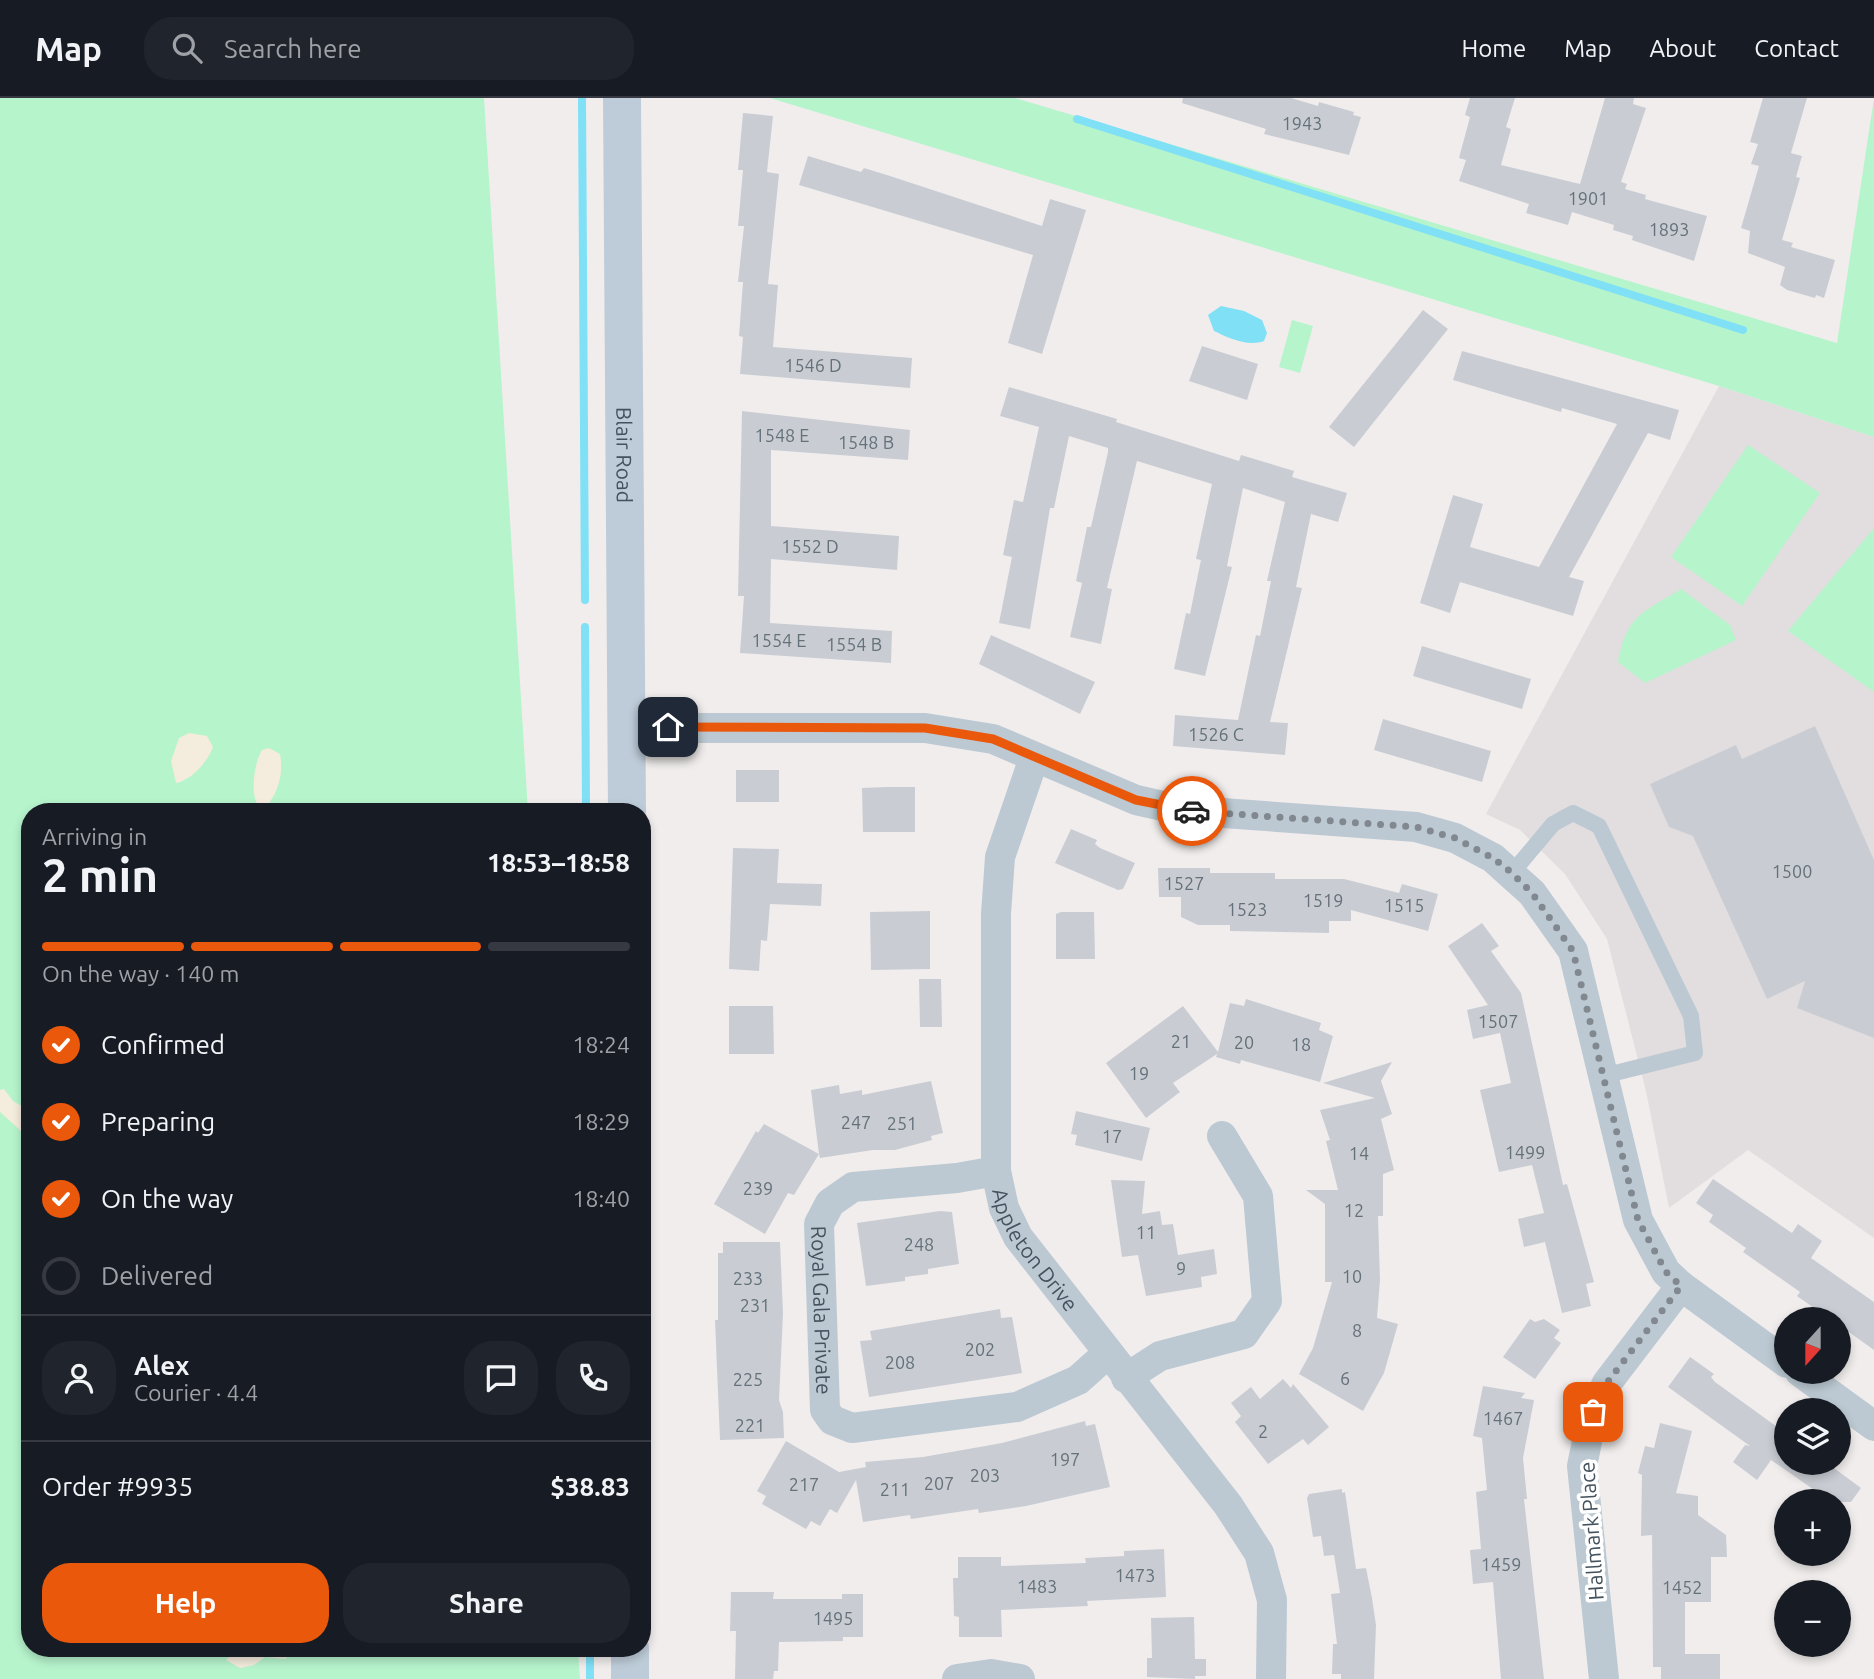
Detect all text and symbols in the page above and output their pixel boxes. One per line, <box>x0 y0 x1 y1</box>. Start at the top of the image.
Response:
search box <box>144 17 634 80</box>
icon: search <box>168 29 206 67</box>
text: Map <box>35 30 102 67</box>
text: Search here <box>224 34 362 63</box>
text: Home <box>1461 35 1526 62</box>
text: Map <box>1564 35 1611 62</box>
text: About <box>1649 35 1716 62</box>
text: Contact <box>1754 35 1839 62</box>
house number: 1943 <box>1282 113 1322 133</box>
house number: 1901 <box>1568 188 1608 208</box>
house number: 1893 <box>1649 219 1689 239</box>
house number: 1546 D <box>784 355 842 375</box>
street label: Blair Road <box>612 407 637 503</box>
house number: 1548 E <box>755 425 809 445</box>
house number: 1548 B <box>838 432 894 452</box>
house number: 1552 D <box>781 536 839 556</box>
house number: 1554 E <box>752 630 806 650</box>
house number: 1554 B <box>826 634 882 654</box>
pin <box>638 697 698 757</box>
icon: home <box>649 708 687 746</box>
house number: 1526 C <box>1188 724 1244 744</box>
courier <box>1157 776 1227 846</box>
icon: car <box>1173 792 1211 830</box>
text: Arriving in <box>42 824 147 849</box>
text: 18:53–18:58 <box>487 848 630 877</box>
text: 2 min <box>42 849 158 901</box>
house number: 1500 <box>1772 861 1812 881</box>
house number: 1527 <box>1164 873 1204 893</box>
house number: 1519 <box>1303 890 1343 910</box>
house number: 1515 <box>1384 895 1424 915</box>
house number: 1523 <box>1227 899 1267 919</box>
text: On the way · 140 m <box>42 961 239 986</box>
house number: 1507 <box>1478 1011 1518 1031</box>
icon: check <box>42 1026 80 1064</box>
text: Confirmed <box>101 1030 225 1059</box>
house number: 21 <box>1171 1031 1191 1051</box>
text: 18:24 <box>572 1032 630 1057</box>
house number: 20 <box>1234 1032 1254 1052</box>
house number: 18 <box>1291 1034 1311 1054</box>
house number: 19 <box>1129 1063 1149 1083</box>
icon: check <box>42 1103 80 1141</box>
text: Preparing <box>101 1107 215 1136</box>
text: 18:29 <box>572 1109 630 1134</box>
house number: 247 <box>841 1112 871 1132</box>
house number: 251 <box>887 1113 917 1133</box>
house number: 17 <box>1102 1126 1122 1146</box>
house number: 1499 <box>1505 1142 1545 1162</box>
house number: 14 <box>1349 1143 1369 1163</box>
house number: 239 <box>743 1178 773 1198</box>
icon: check <box>42 1180 80 1218</box>
text: On the way <box>101 1184 233 1213</box>
text: 18:40 <box>572 1186 630 1211</box>
street label: Appleton Drive <box>988 1186 1083 1315</box>
house number: 12 <box>1344 1200 1364 1220</box>
house number: 11 <box>1136 1222 1156 1242</box>
street label: Royal Gala Private <box>807 1225 836 1395</box>
house number: 248 <box>904 1234 934 1254</box>
house number: 9 <box>1176 1258 1186 1278</box>
text: Delivered <box>101 1261 213 1290</box>
house number: 10 <box>1342 1266 1362 1286</box>
house number: 233 <box>733 1268 763 1288</box>
house number: 231 <box>740 1295 770 1315</box>
north arrow <box>1774 1307 1852 1384</box>
map controls <box>1774 1307 1851 1657</box>
house number: 8 <box>1352 1320 1362 1340</box>
house number: 202 <box>965 1339 995 1359</box>
button: person <box>42 1341 116 1415</box>
button: chat <box>464 1341 538 1415</box>
button: phone <box>556 1341 630 1415</box>
text: Alex <box>134 1351 189 1380</box>
house number: 208 <box>885 1352 915 1372</box>
house number: 6 <box>1340 1368 1350 1388</box>
house number: 225 <box>733 1369 763 1389</box>
text: Courier · 4.4 <box>134 1380 258 1405</box>
pin <box>1563 1382 1623 1442</box>
icon: bag <box>1574 1393 1612 1431</box>
button: layers <box>1774 1398 1851 1475</box>
house number: 1467 <box>1483 1408 1523 1428</box>
house number: 221 <box>735 1415 765 1435</box>
house number: 2 <box>1258 1421 1268 1441</box>
house number: 197 <box>1050 1449 1080 1469</box>
street label: Hallmark Place <box>1574 1461 1608 1601</box>
house number: 203 <box>970 1465 1000 1485</box>
text: Order #9935 <box>42 1472 193 1501</box>
text: $38.83 <box>550 1472 630 1501</box>
house number: 207 <box>924 1473 954 1493</box>
house number: 217 <box>789 1474 819 1494</box>
house number: 211 <box>880 1479 910 1499</box>
button: + <box>1774 1489 1851 1566</box>
house number: 1459 <box>1481 1554 1521 1574</box>
button: Help <box>42 1563 329 1643</box>
button: Share <box>343 1563 630 1643</box>
house number: 1473 <box>1115 1565 1155 1585</box>
house number: 1483 <box>1017 1576 1057 1596</box>
house number: 1452 <box>1662 1577 1702 1597</box>
button: − <box>1774 1580 1851 1657</box>
house number: 1495 <box>813 1608 853 1628</box>

